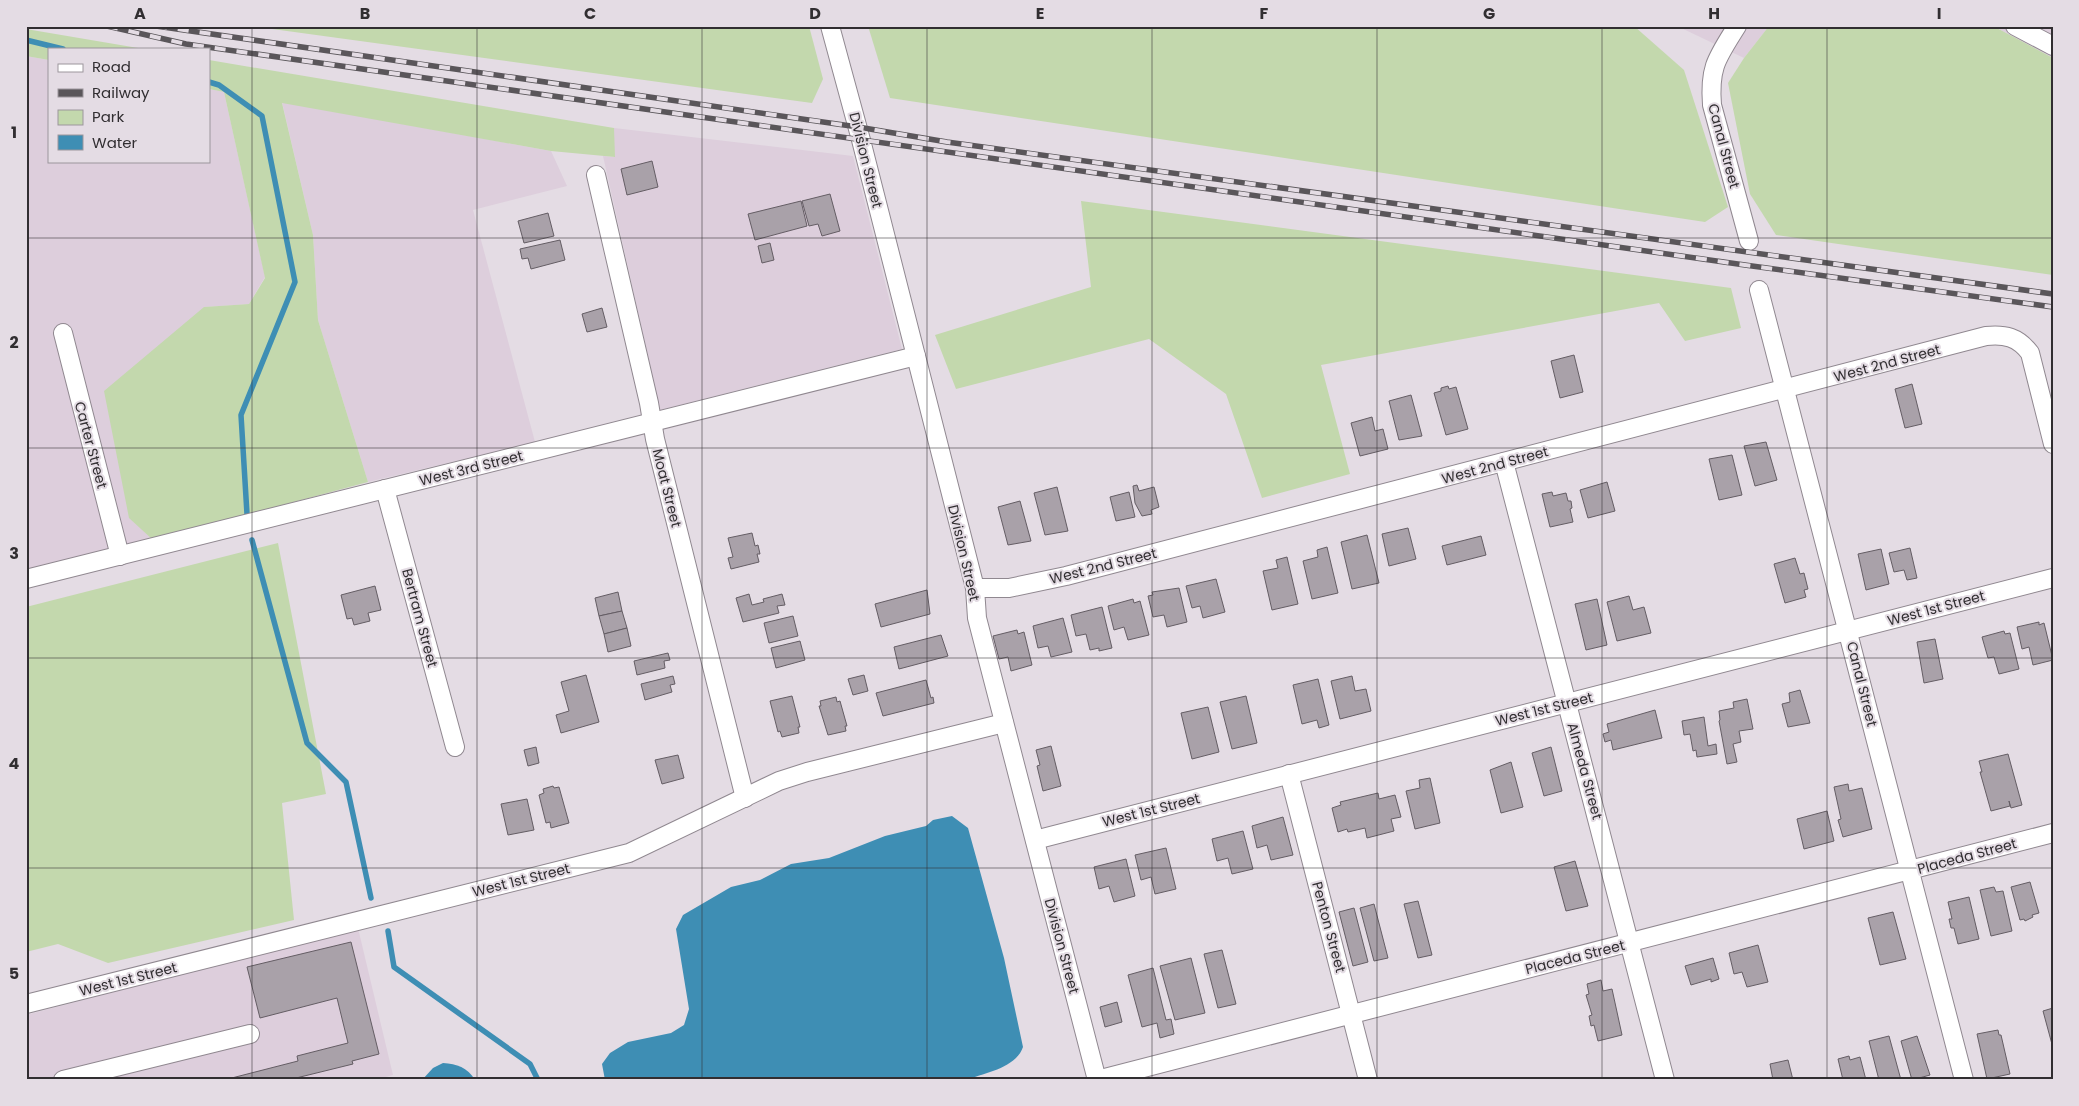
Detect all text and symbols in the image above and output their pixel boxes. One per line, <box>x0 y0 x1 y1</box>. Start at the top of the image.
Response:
text: A <box>134 2 146 25</box>
text: B <box>360 2 370 25</box>
text: C <box>584 2 596 25</box>
text: D <box>809 2 821 25</box>
text: E <box>1036 2 1044 25</box>
text: F <box>1260 2 1269 25</box>
text: G <box>1483 2 1495 25</box>
text: H <box>1708 2 1720 25</box>
text: I <box>1937 2 1941 25</box>
legend <box>48 48 210 162</box>
text: Road <box>92 56 131 77</box>
text: Railway <box>92 82 150 103</box>
street label: Canal Street <box>1703 101 1745 191</box>
text: Park <box>92 106 124 127</box>
street label: Division Street <box>844 110 888 210</box>
text: 1 <box>11 121 17 144</box>
text: Water <box>92 132 138 153</box>
text: 2 <box>9 331 19 354</box>
street label: West 2nd Street <box>1831 339 1943 387</box>
street label: Carter Street <box>70 399 112 491</box>
street label: West 2nd Street <box>1439 441 1551 489</box>
street label: West 3rd Street <box>417 445 525 491</box>
street label: Moat Street <box>648 447 686 529</box>
street label: Division Street <box>943 503 985 603</box>
text: 3 <box>9 542 19 565</box>
street label: West 2nd Street <box>1047 543 1159 589</box>
street label: Bertram Street <box>397 566 443 670</box>
street label: West 1st Street <box>1885 585 1987 631</box>
street label: Canal Street <box>1842 639 1882 729</box>
street label: West 1st Street <box>1493 687 1595 731</box>
street label: Almeda Street <box>1562 720 1608 822</box>
text: 4 <box>9 752 20 775</box>
street label: West 1st Street <box>1100 788 1202 832</box>
street label: Placeda Street <box>1915 833 2019 879</box>
street label: West 1st Street <box>470 858 572 902</box>
street label: Penton Street <box>1307 879 1351 975</box>
street label: Division Street <box>1040 896 1084 996</box>
street label: Placeda Street <box>1523 935 1627 979</box>
street label: West 1st Street <box>77 957 179 1001</box>
text: 5 <box>9 962 19 985</box>

